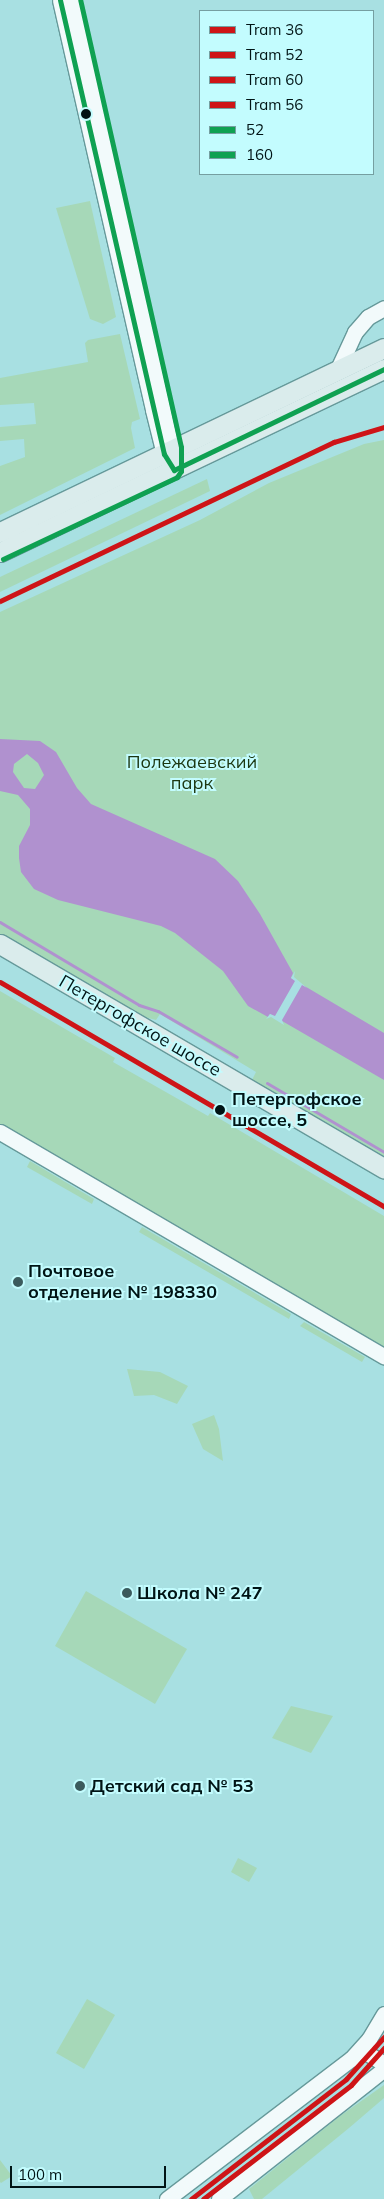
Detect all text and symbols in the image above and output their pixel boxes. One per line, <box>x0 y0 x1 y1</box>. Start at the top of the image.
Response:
legend <box>199 10 374 175</box>
text: Tram 36 <box>246 20 303 39</box>
text: Tram 52 <box>246 45 303 64</box>
text: Tram 60 <box>246 70 303 89</box>
text: Tram 56 <box>246 95 303 114</box>
unlabelled marker <box>81 109 91 119</box>
text: 52 <box>246 120 264 139</box>
text: 160 <box>246 145 273 164</box>
park label: Полежаевский парк <box>127 752 257 794</box>
street label: Петергофское шоссе <box>55 971 225 1081</box>
place label: Петергофское шоссе, 5 <box>232 1089 362 1132</box>
marker: Петергофское шоссе, 5 <box>212 1102 228 1118</box>
place label: Почтовое отделение № 198330 <box>28 1261 217 1304</box>
marker: Почтовое отделение № 198330 <box>12 1276 24 1288</box>
place label: Школа № 247 <box>137 1582 262 1604</box>
marker: Школа № 247 <box>121 1587 133 1599</box>
place label: Детский сад № 53 <box>90 1775 254 1797</box>
marker: Детский сад № 53 <box>74 1780 86 1792</box>
scale bar <box>12 2156 169 2188</box>
text: 100 m <box>18 2165 62 2184</box>

